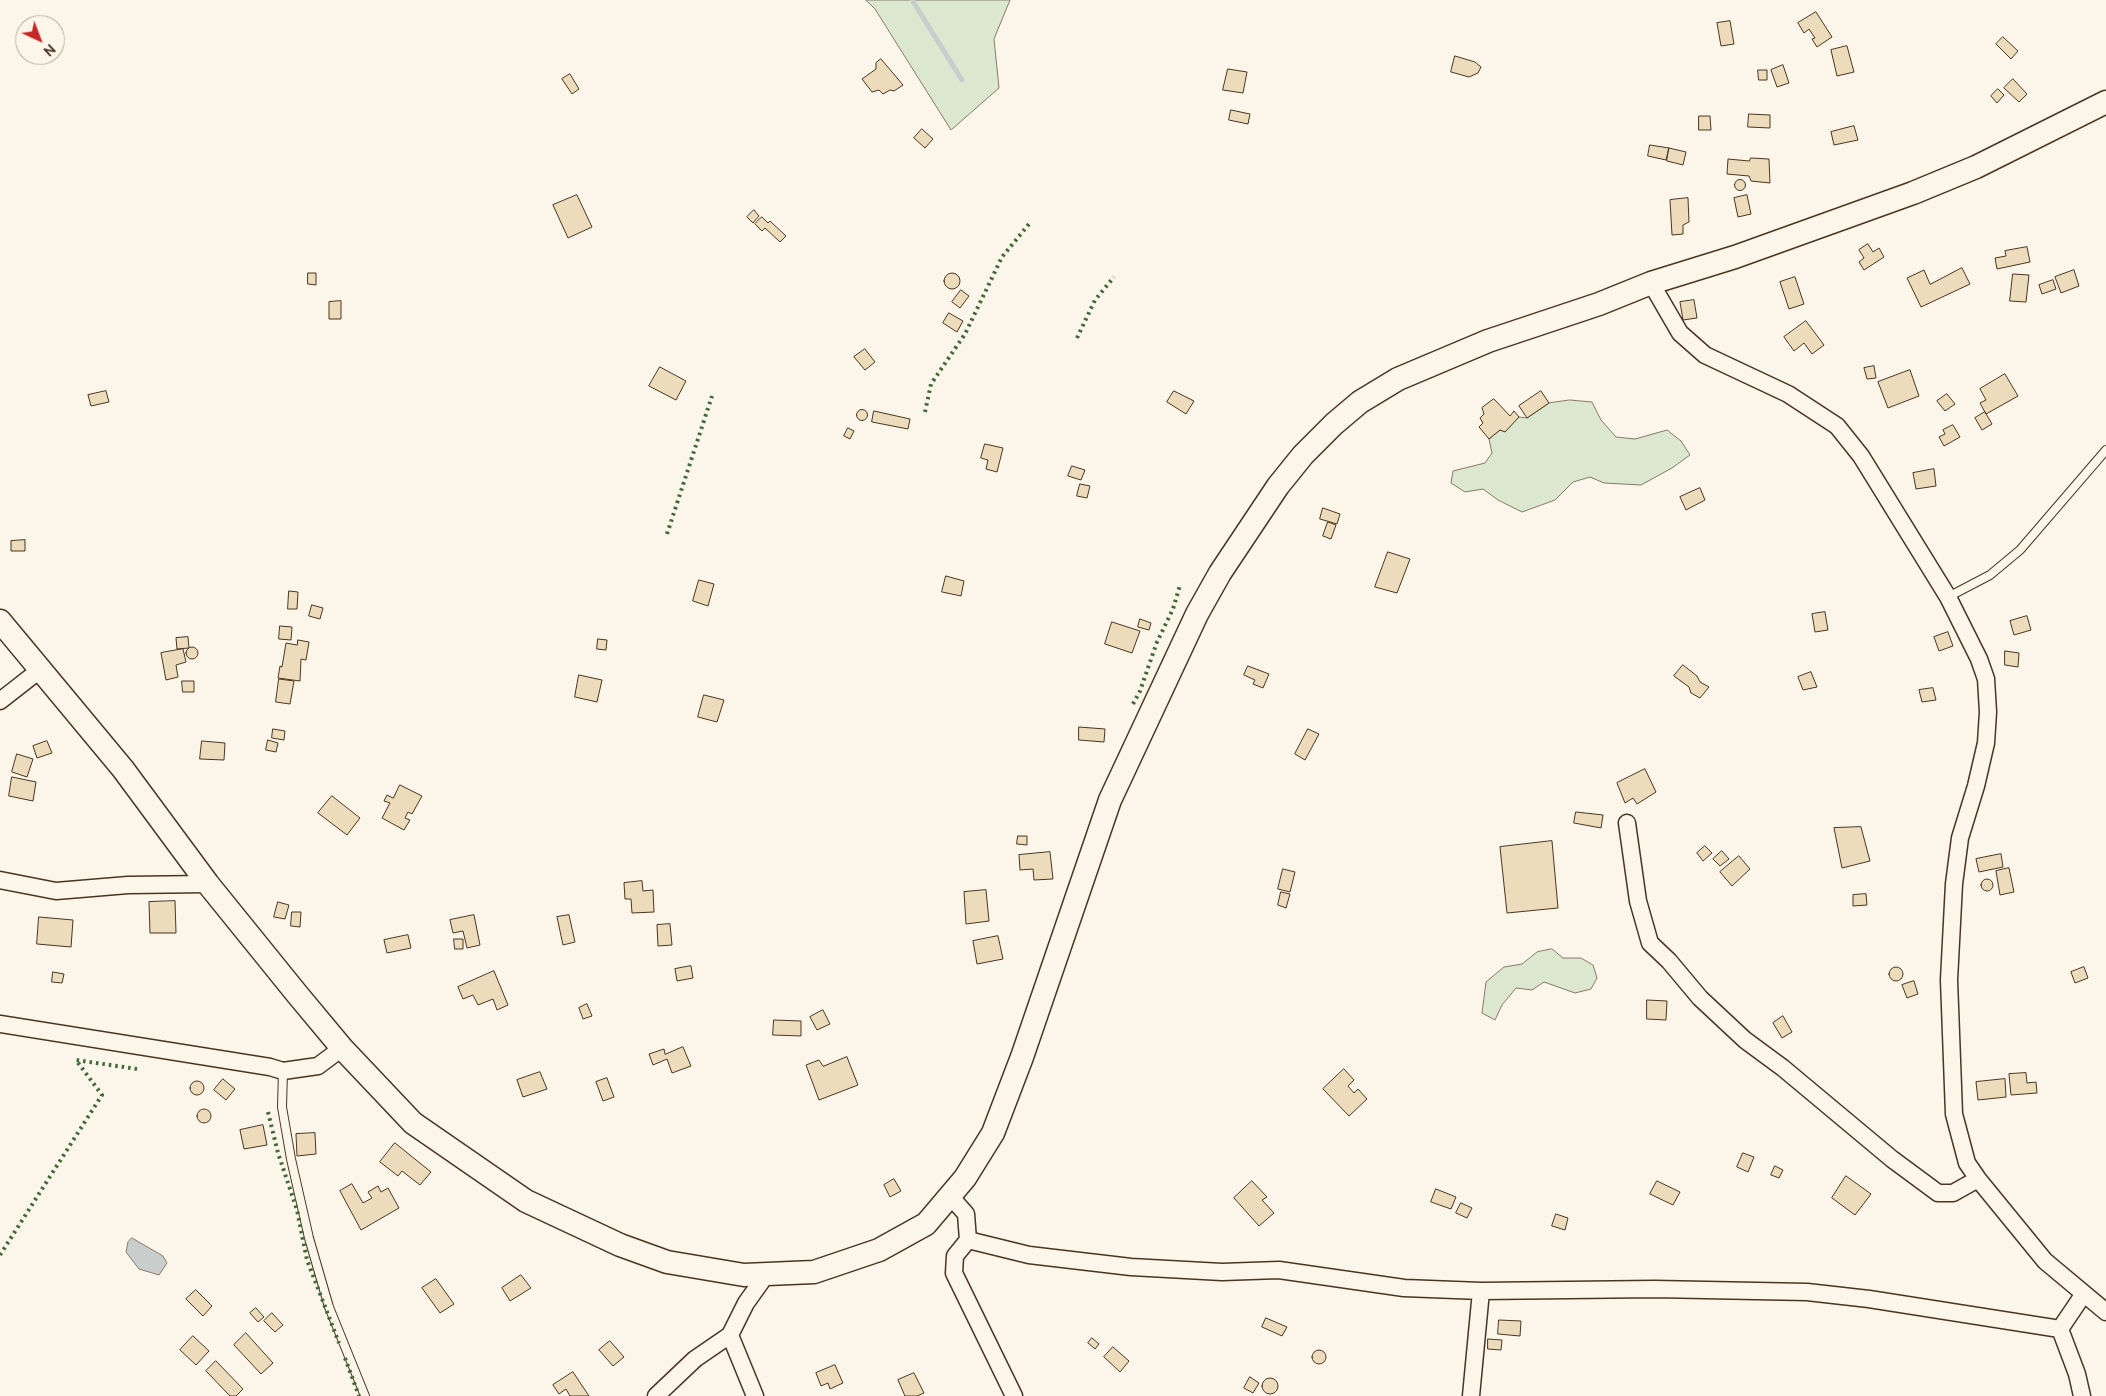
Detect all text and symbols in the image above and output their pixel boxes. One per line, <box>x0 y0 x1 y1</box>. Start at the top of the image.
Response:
north arrow <box>15 15 65 65</box>
text: N <box>40 41 59 60</box>

